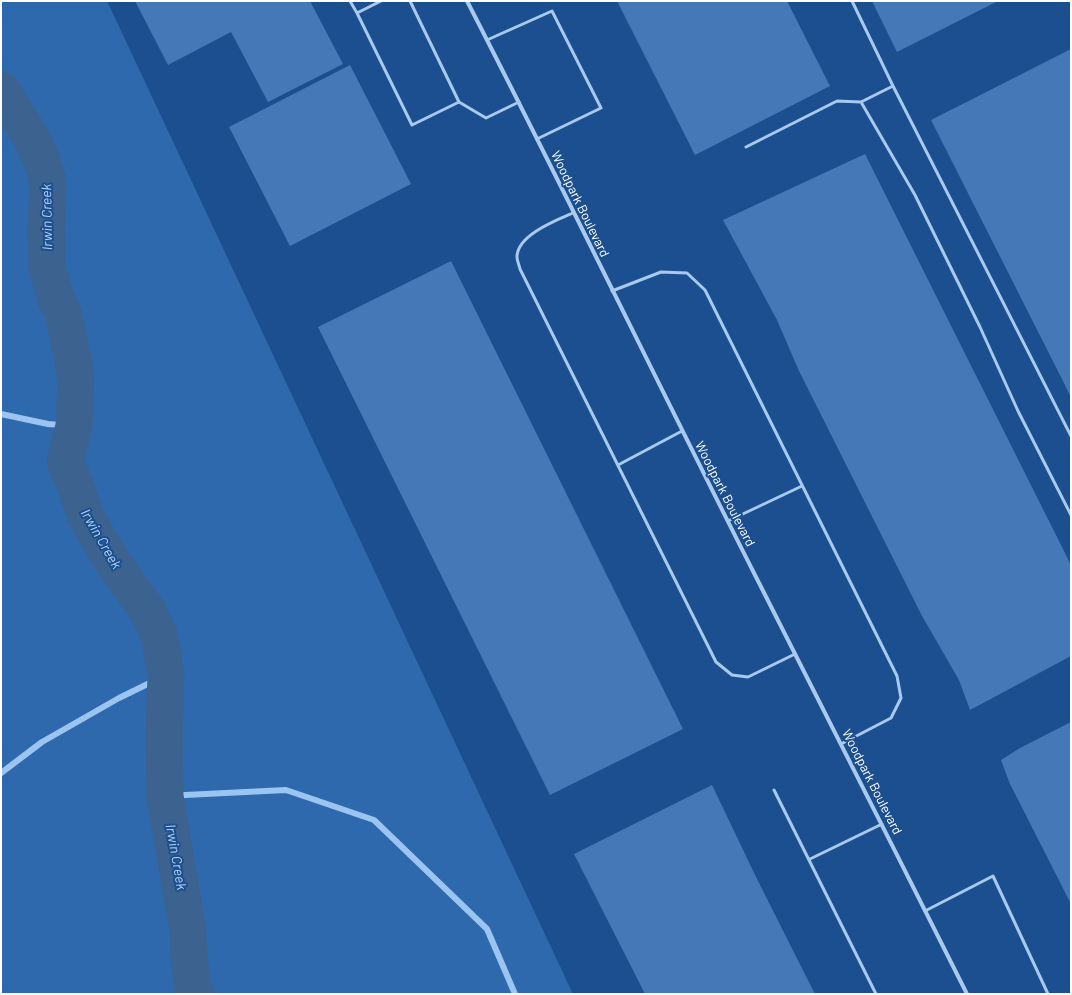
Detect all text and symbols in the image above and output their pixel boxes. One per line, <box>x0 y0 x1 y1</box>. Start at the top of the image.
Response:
street label: Woodpark Boulevard <box>548 148 612 260</box>
water label: Irwin Creek <box>38 184 56 250</box>
street label: Woodpark Boulevard <box>692 439 758 549</box>
water label: Irwin Creek <box>77 506 125 572</box>
street label: Woodpark Boulevard <box>839 727 905 837</box>
water label: Irwin Creek <box>162 823 190 891</box>

